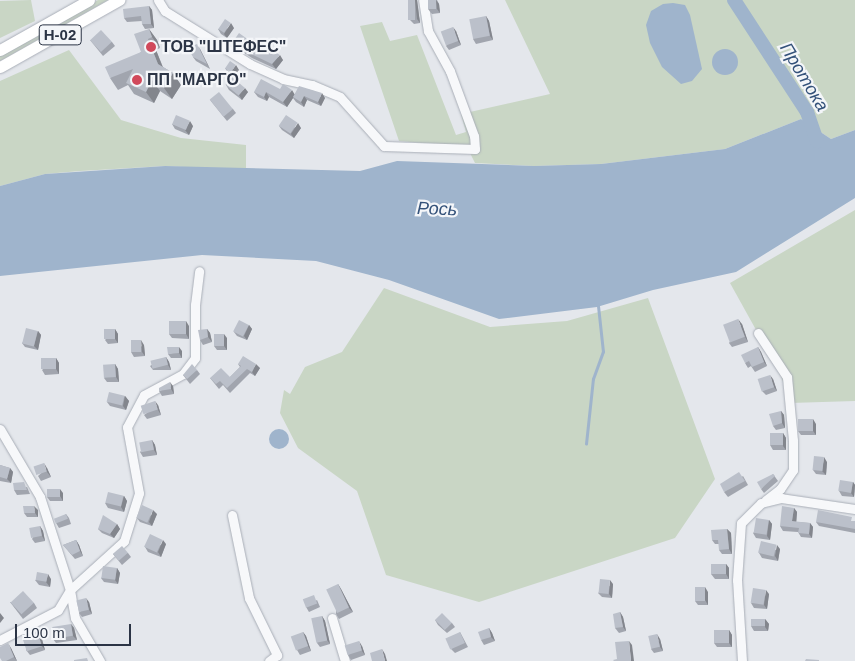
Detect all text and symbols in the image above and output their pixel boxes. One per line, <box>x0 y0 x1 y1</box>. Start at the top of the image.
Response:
road number: Н-02 <box>38 22 82 48</box>
place label: ТОВ "ШТЕФЕС" <box>161 37 286 57</box>
water label: Протока <box>775 39 833 115</box>
marker: ТОВ "ШТЕФЕС" <box>145 41 157 53</box>
place label: ПП "МАРГО" <box>147 70 246 90</box>
marker: ПП "МАРГО" <box>131 74 143 86</box>
water label: Рось <box>416 198 458 220</box>
scale bar <box>18 614 134 646</box>
text: 100 m <box>23 624 65 641</box>

